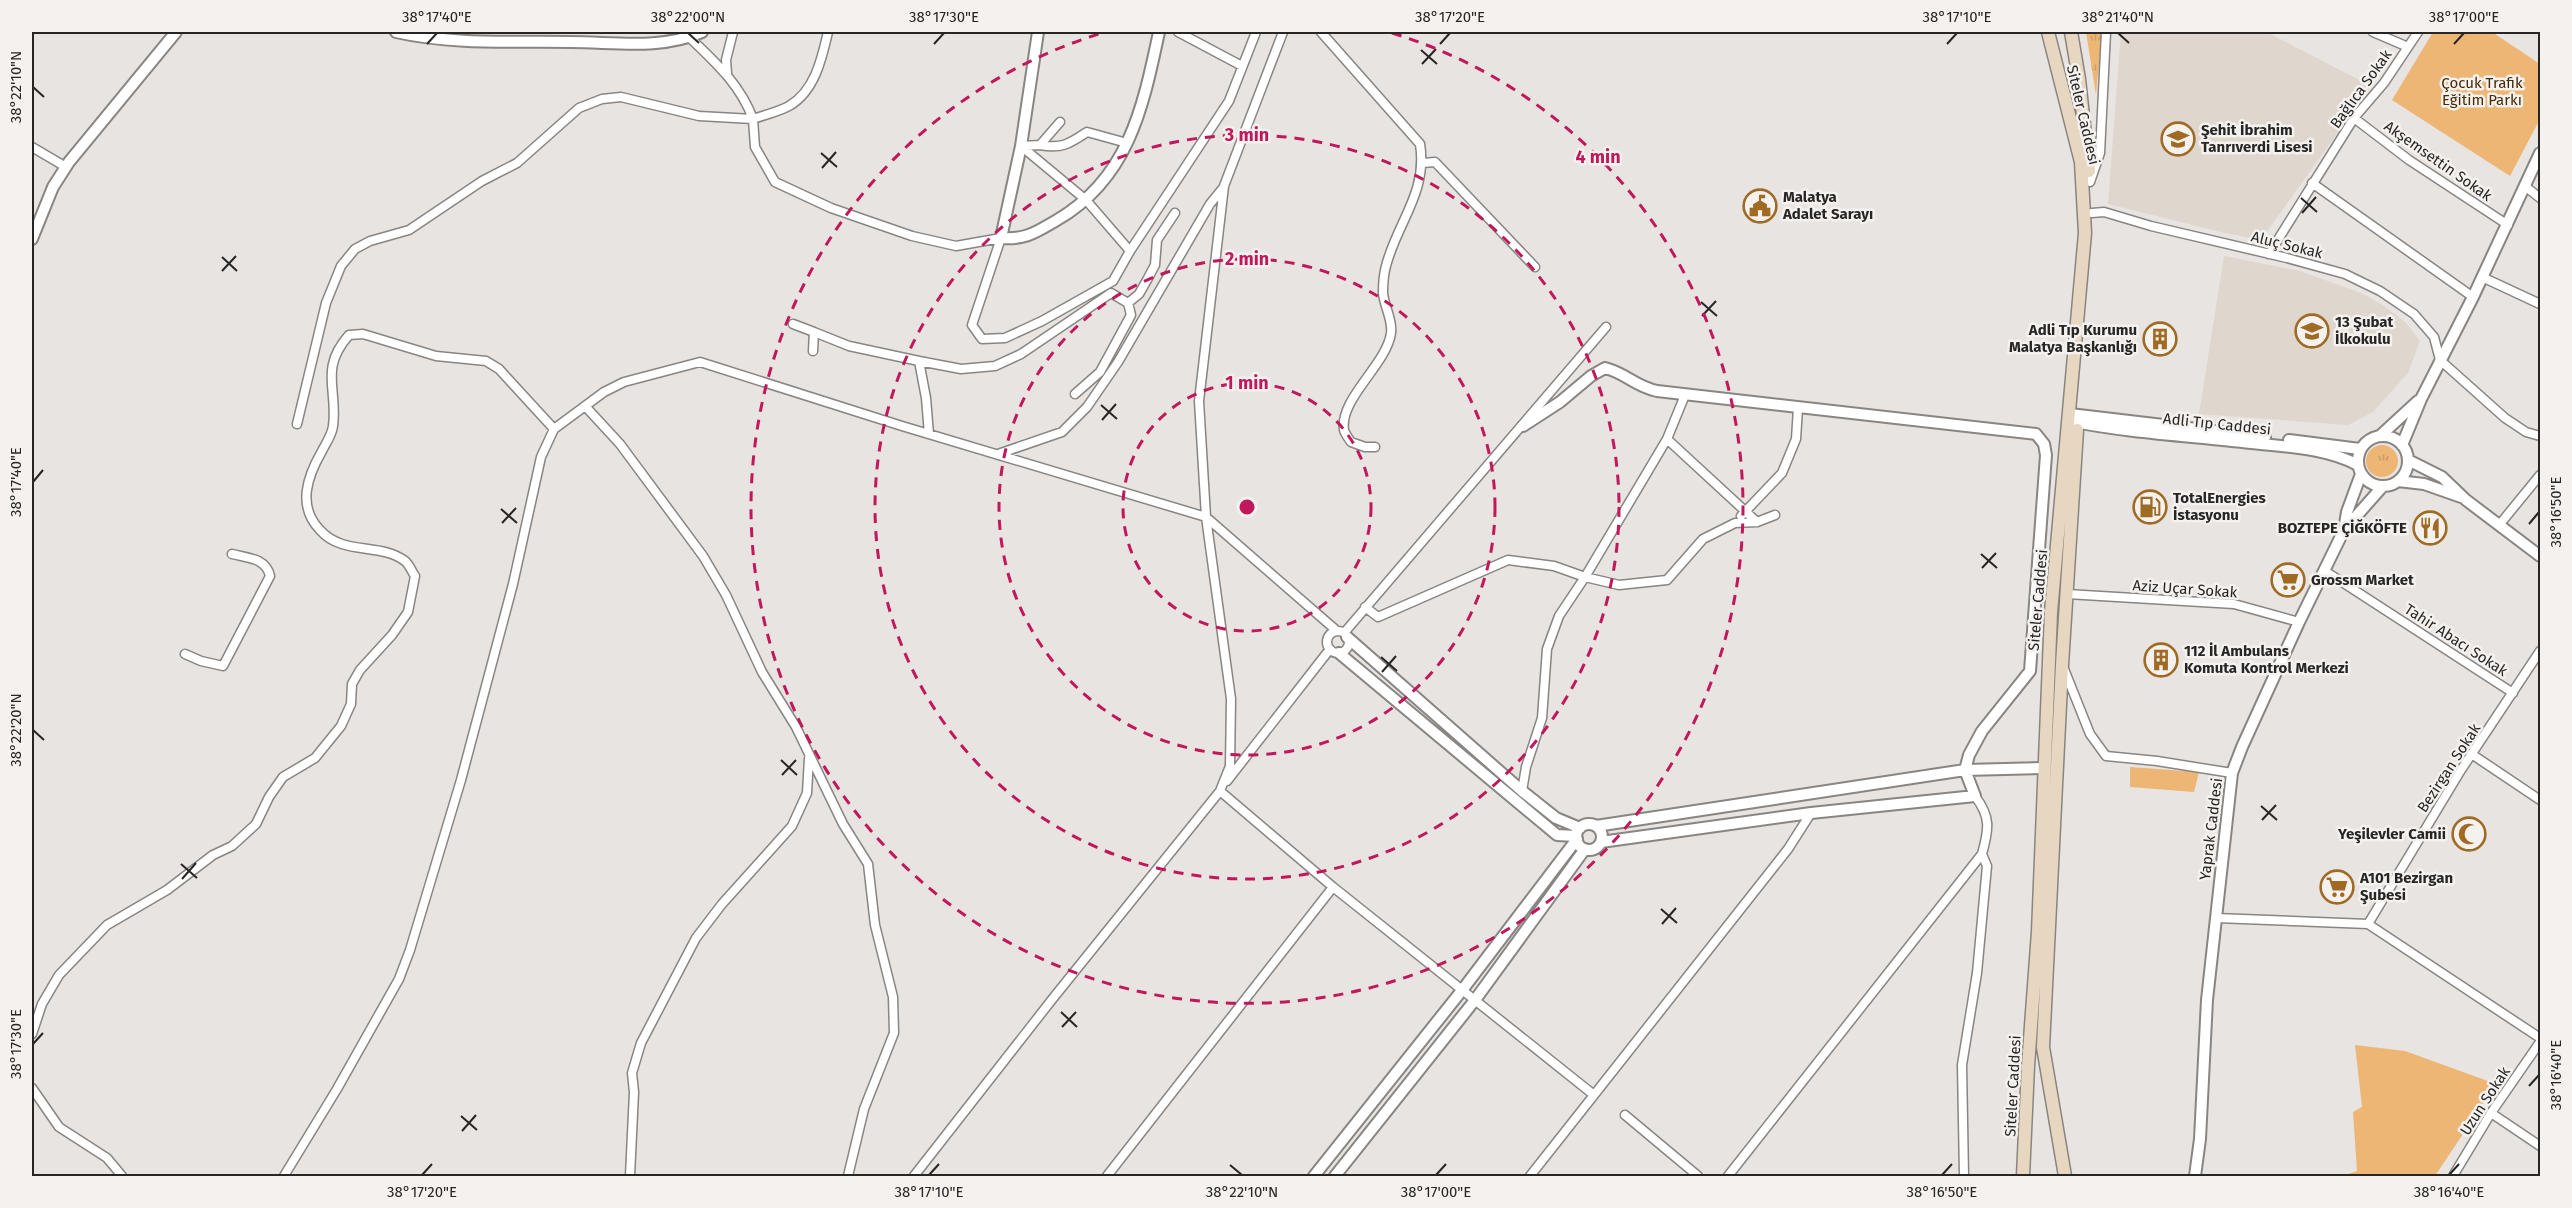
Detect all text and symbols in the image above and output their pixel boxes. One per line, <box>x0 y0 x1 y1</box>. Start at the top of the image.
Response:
text: 38°17'40"E <box>402 8 472 26</box>
text: 38°22'00"N <box>651 8 725 26</box>
text: 38°17'30"E <box>909 8 979 26</box>
text: 38°17'20"E <box>1415 8 1485 26</box>
text: 38°17'10"E <box>1923 8 1991 26</box>
text: 38°21'40"N <box>2082 8 2154 26</box>
text: 38°17'00"E <box>2429 8 2499 26</box>
street label: Bağlıca Sokak <box>2326 46 2396 132</box>
text: 38°22'10"N <box>7 51 25 123</box>
street label: Siteler Caddesi <box>2063 63 2103 167</box>
park label: Çocuk Trafik Eğitim Parkı <box>2441 74 2523 109</box>
street label: Akşemsettin Sokak <box>2381 117 2496 205</box>
school or university icon: Şehit İbrahim Tanrıverdi Lisesi <box>2160 121 2196 157</box>
place label: Şehit İbrahim Tanrıverdi Lisesi <box>2201 121 2313 156</box>
text: 3 min <box>1224 124 1269 146</box>
text: 4 min <box>1575 146 1621 168</box>
public building icon: Malatya Adalet Sarayı <box>1742 188 1778 224</box>
place label: Malatya Adalet Sarayı <box>1782 188 1873 223</box>
street label: Aluç Sokak <box>2249 227 2325 263</box>
text: 2 min <box>1225 248 1269 270</box>
school or university icon: 13 Şubat İlkokulu <box>2294 313 2330 349</box>
place label: 13 Şubat İlkokulu <box>2335 313 2394 348</box>
place label: Adli Tıp Kurumu Malatya Başkanlığı <box>2009 321 2137 357</box>
building icon: Adli Tıp Kurumu Malatya Başkanlığı <box>2142 321 2178 357</box>
text: 1 min <box>1225 372 1269 394</box>
street label: Adli Tıp Caddesi <box>2162 409 2272 439</box>
text: 38°17'40"E <box>7 447 25 517</box>
text: 38°16'50"E <box>2547 477 2565 547</box>
fuel station icon: TotalEnergies İstasyonu <box>2132 489 2168 525</box>
place label: TotalEnergies İstasyonu <box>2173 489 2266 524</box>
centre of rings <box>1237 497 1257 517</box>
restaurant icon: BOZTEPE ÇİĞKÖFTE <box>2412 510 2448 546</box>
place label: BOZTEPE ÇİĞKÖFTE <box>2278 519 2407 538</box>
street label: Siteler Caddesi <box>2025 549 2051 651</box>
supermarket icon: Grossm Market <box>2270 562 2306 598</box>
place label: Grossm Market <box>2311 571 2414 589</box>
street label: Aziz Uçar Sokak <box>2132 576 2238 602</box>
street label: Tahir Abacı Sokak <box>2401 600 2511 680</box>
building icon: 112 İl Ambulans Komuta Kontrol Merkezi <box>2143 642 2179 678</box>
place label: 112 İl Ambulans Komuta Kontrol Merkezi <box>2184 642 2349 677</box>
text: 38°22'20"N <box>7 693 25 767</box>
street label: Bezirgan Sokak <box>2414 720 2485 816</box>
street label: Yaprak Caddesi <box>2196 777 2226 881</box>
mosque icon: Yeşilevler Camii <box>2451 816 2487 852</box>
place label: Yeşilevler Camii <box>2337 825 2446 844</box>
supermarket icon: A101 Bezirgan Şubesi <box>2319 869 2355 905</box>
place label: A101 Bezirgan Şubesi <box>2359 869 2453 905</box>
text: 38°17'30"E <box>7 1009 25 1079</box>
street label: Siteler Caddesi <box>2001 1035 2025 1137</box>
text: 38°16'40"E <box>2547 1040 2565 1110</box>
street label: Uzun Sokak <box>2456 1063 2514 1139</box>
text: 38°17'20"E <box>387 1183 457 1201</box>
text: 38°17'10"E <box>895 1183 963 1201</box>
text: 38°22'10"N <box>1206 1183 1278 1201</box>
text: 38°17'00"E <box>1401 1183 1471 1201</box>
text: 38°16'50"E <box>1907 1183 1977 1201</box>
text: 38°16'40"E <box>2414 1183 2484 1201</box>

